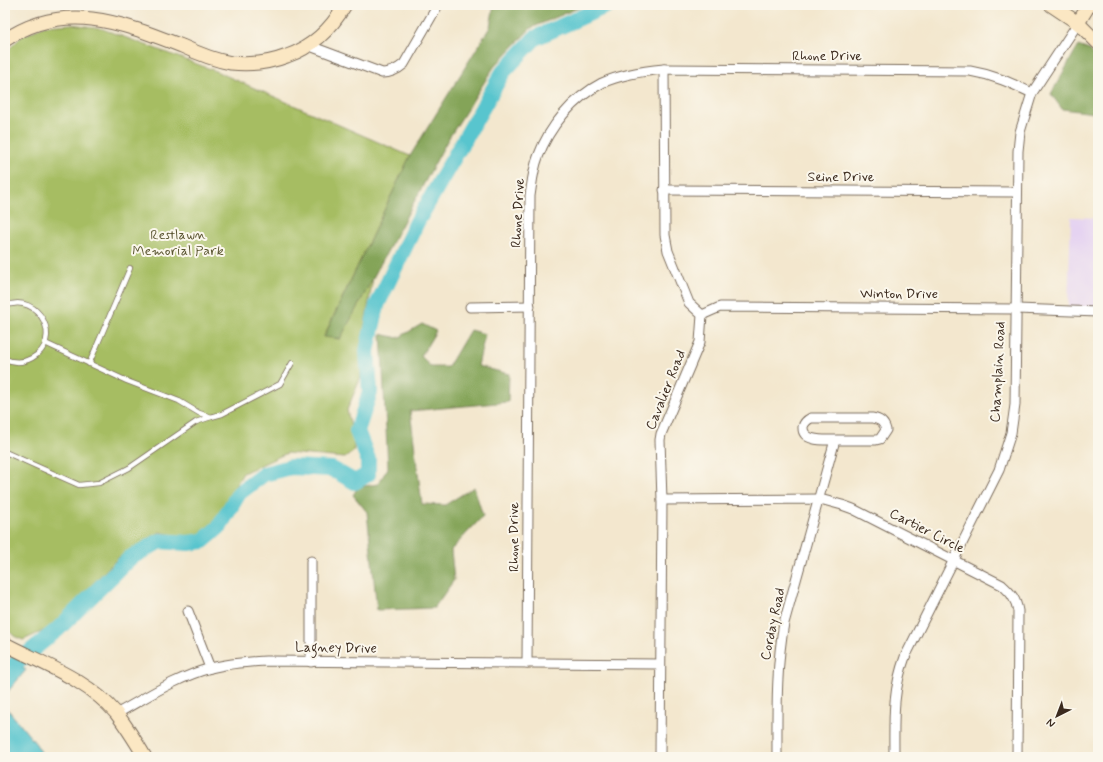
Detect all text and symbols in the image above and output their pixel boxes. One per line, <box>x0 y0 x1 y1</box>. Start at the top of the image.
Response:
street label: Rhone Drive <box>792 47 862 65</box>
street label: Seine Drive <box>808 168 875 186</box>
street label: Rhone Drive <box>507 177 529 248</box>
park label: Restlawn Memorial Park <box>132 226 224 260</box>
street label: Winton Drive <box>860 285 938 303</box>
street label: Champlain Road <box>986 321 1010 423</box>
street label: Cavalier Road <box>642 347 690 433</box>
street label: Rhone Drive <box>505 502 523 572</box>
street label: Cartier Circle <box>886 504 968 558</box>
street label: Corday Road <box>757 586 789 662</box>
street label: Lagney Drive <box>295 638 377 660</box>
north arrow <box>1037 696 1077 736</box>
text: N <box>1044 715 1058 730</box>

